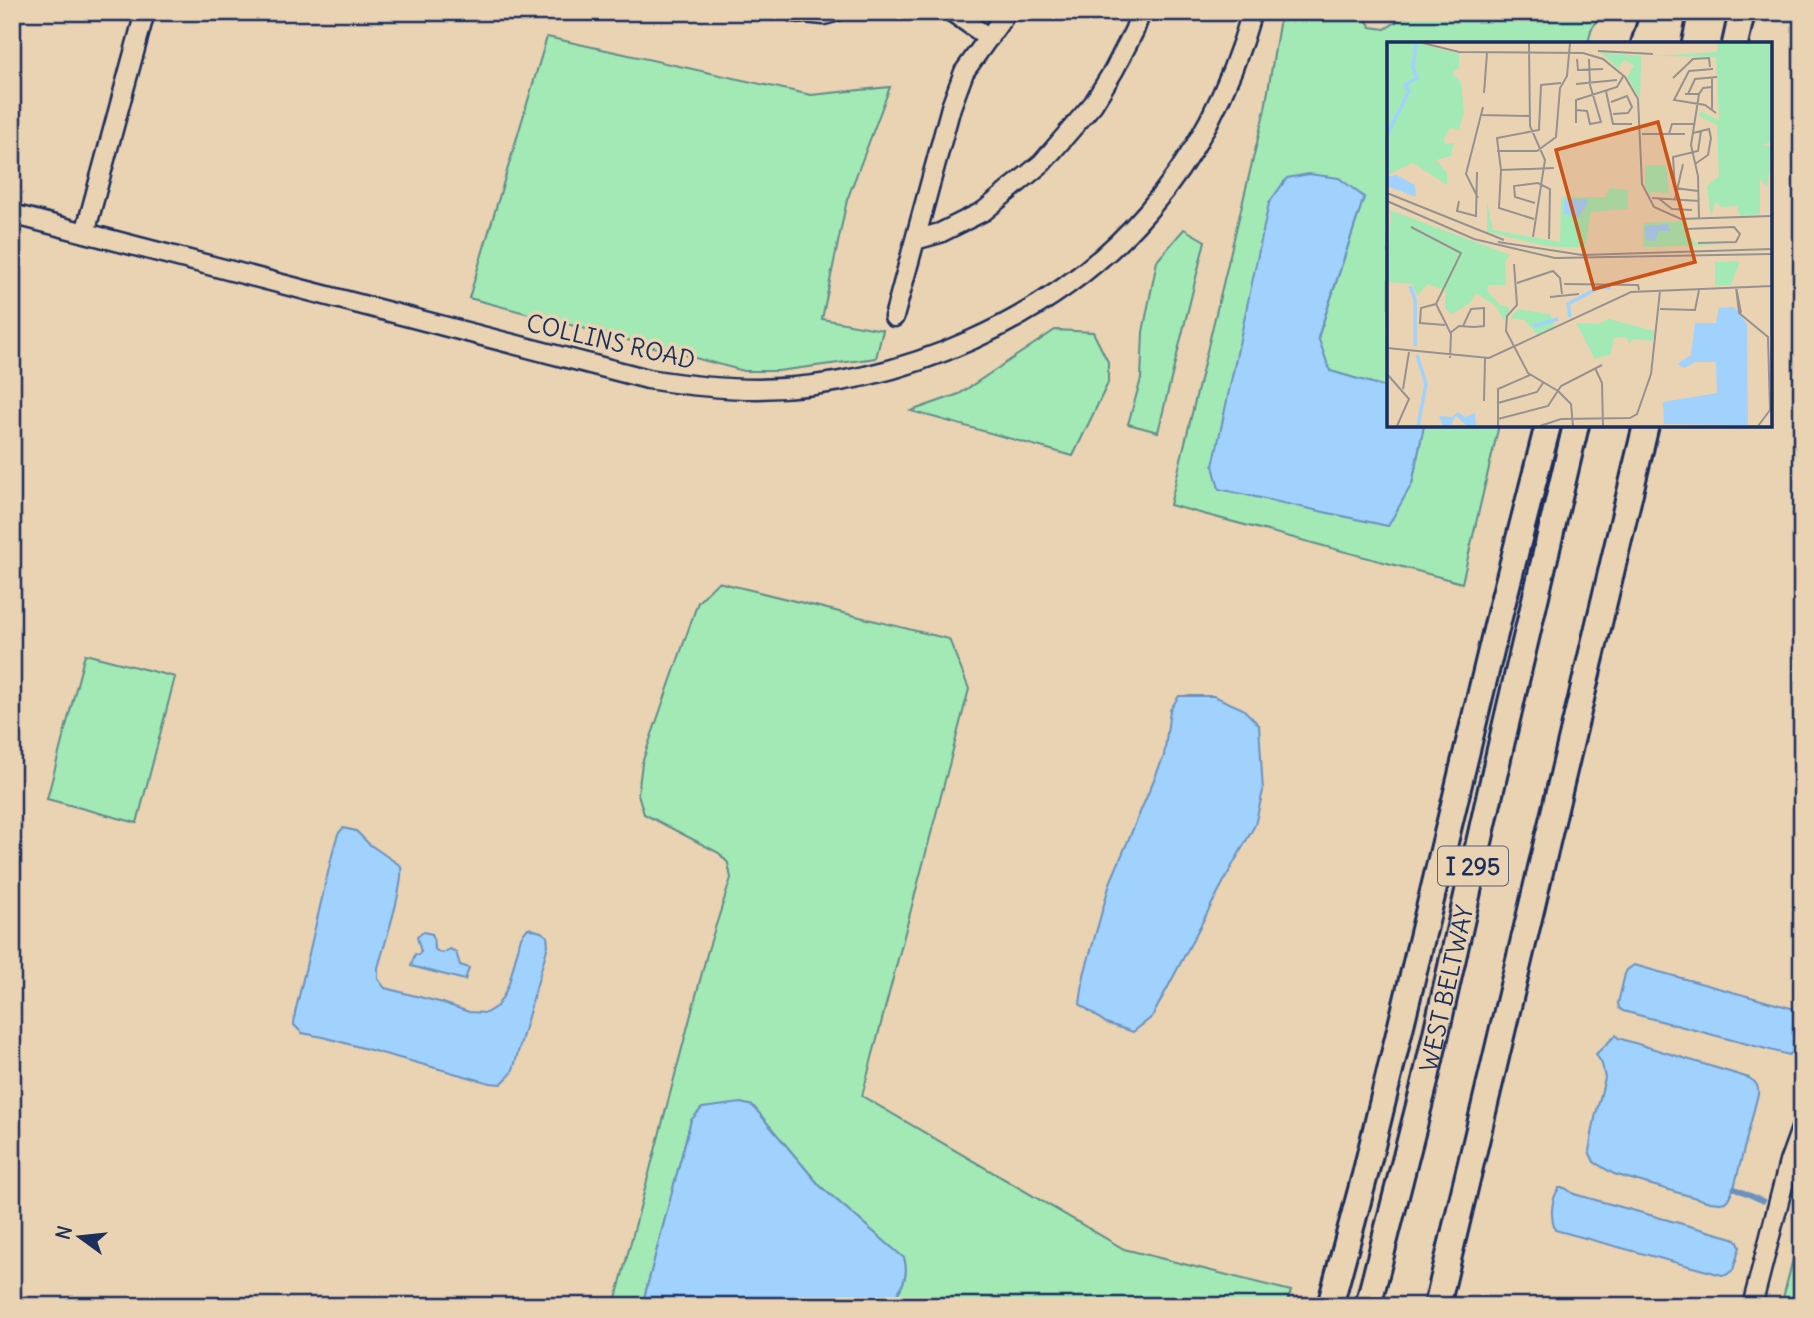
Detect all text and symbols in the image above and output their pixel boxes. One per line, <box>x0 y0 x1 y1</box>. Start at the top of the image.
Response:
inset map <box>1387 42 1772 427</box>
street label: COLLINS ROAD <box>524 307 698 375</box>
road number: I 295 <box>1438 846 1508 886</box>
street label: WEST BELTWAY <box>1413 902 1479 1074</box>
north arrow <box>46 1202 116 1272</box>
text: N <box>50 1223 77 1242</box>

